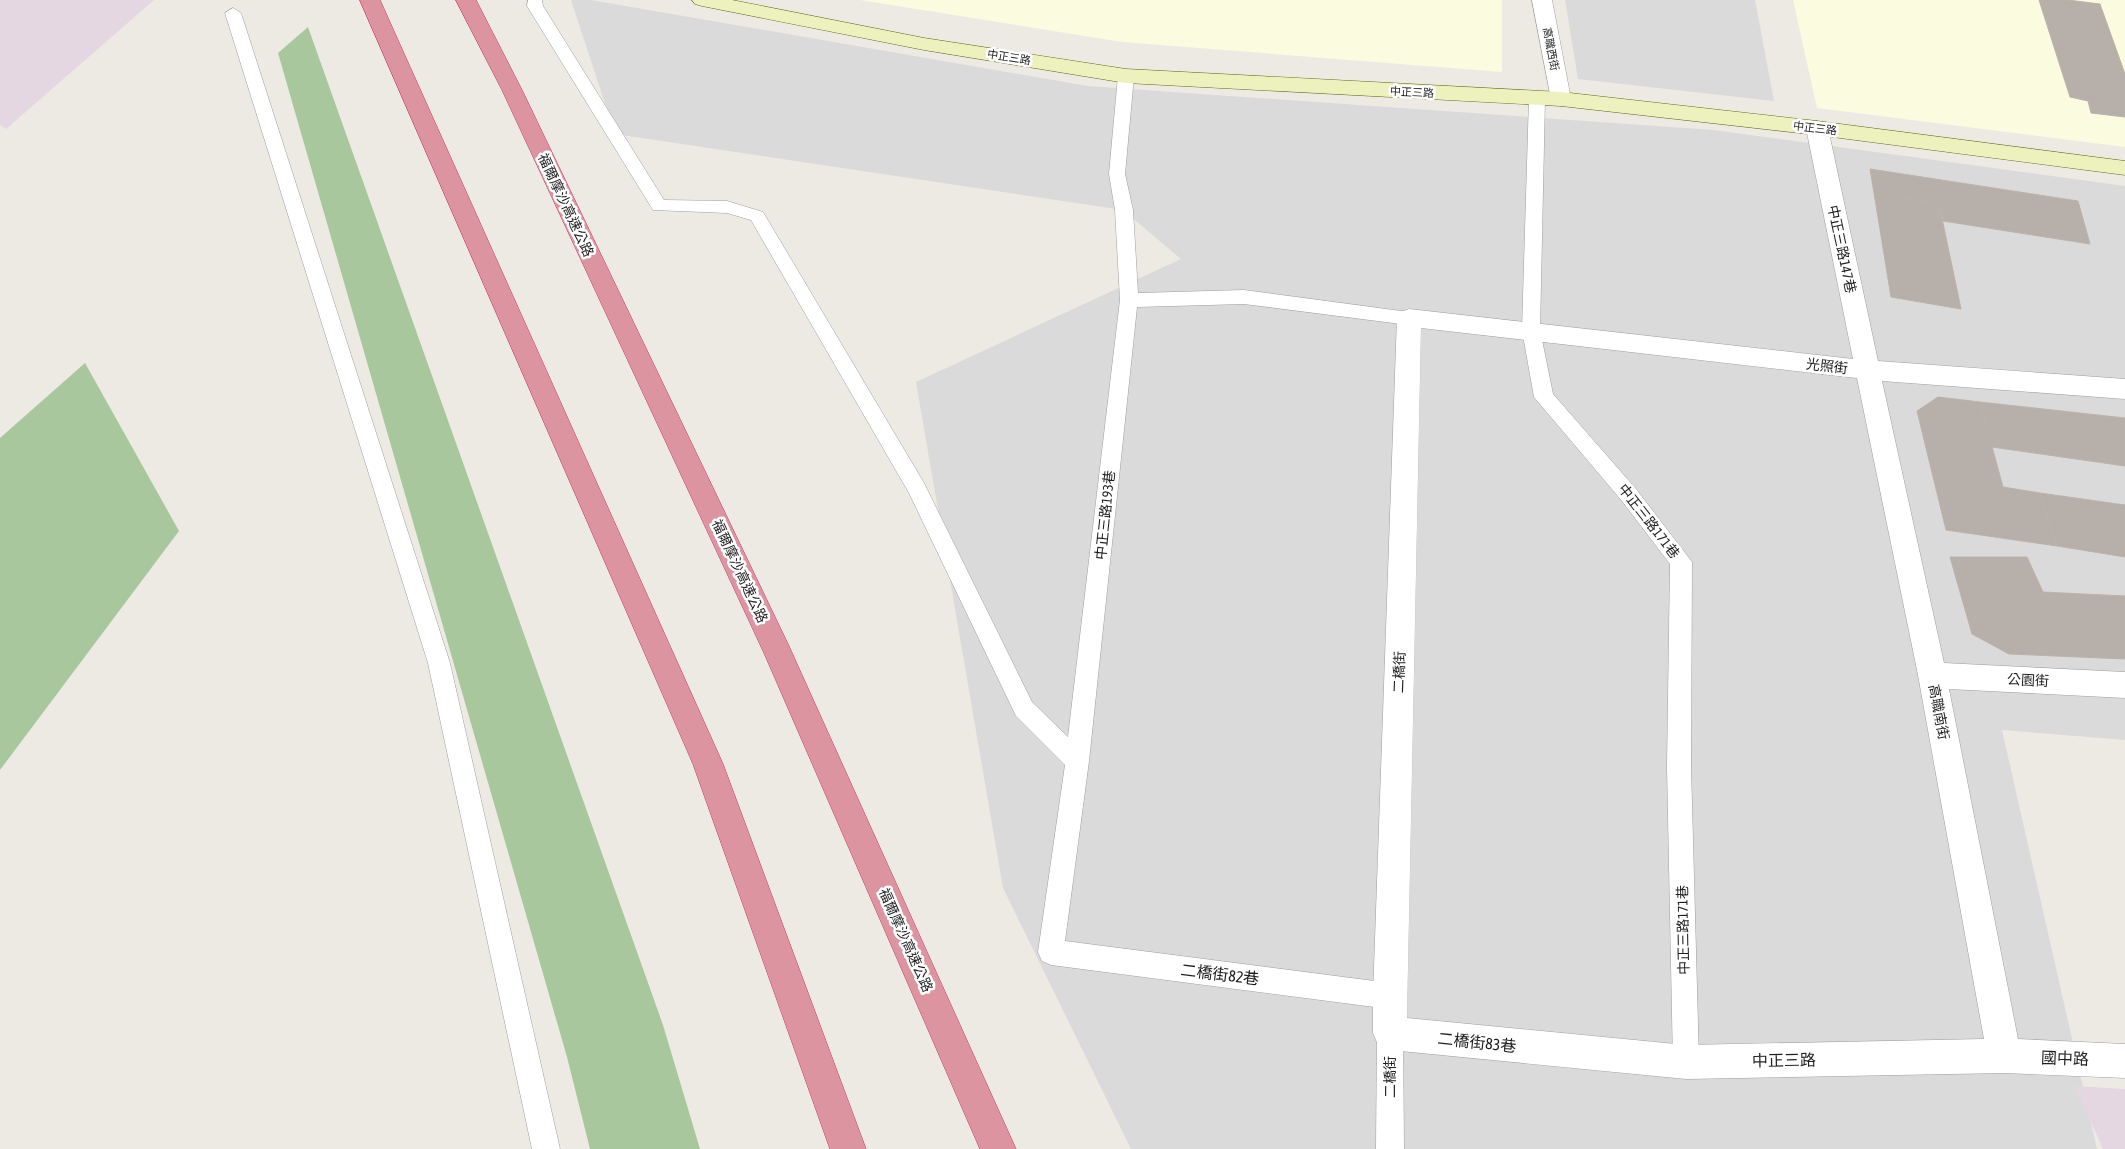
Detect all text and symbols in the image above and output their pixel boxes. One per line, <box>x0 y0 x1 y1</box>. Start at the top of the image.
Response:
street label: 高職西街 <box>1541 26 1561 72</box>
street label: 中正三路 <box>986 48 1032 66</box>
street label: 中正三路 <box>1390 85 1434 99</box>
street label: 中正三路 <box>1792 119 1838 137</box>
street label: 福爾摩沙高速公路 <box>535 151 597 259</box>
street label: 中正三路147巷 <box>1825 203 1859 295</box>
street label: 光照街 <box>1805 356 1849 376</box>
street label: 中正三路193巷 <box>1092 470 1118 560</box>
street label: 中正三路171巷 <box>1615 481 1683 561</box>
street label: 福爾摩沙高速公路 <box>709 517 771 625</box>
street label: 二橋街 <box>1390 651 1408 693</box>
street label: 公園街 <box>2007 671 2049 689</box>
street label: 高職南街 <box>1926 683 1952 741</box>
street label: 中正三路171巷 <box>1674 885 1692 975</box>
street label: 福爾摩沙高速公路 <box>876 886 936 994</box>
street label: 二橋街82巷 <box>1180 960 1260 988</box>
street label: 二橋街83巷 <box>1437 1029 1517 1055</box>
street label: 國中路 <box>2041 1048 2089 1068</box>
street label: 中正三路 <box>1752 1050 1816 1070</box>
street label: 二橋街 <box>1382 1056 1398 1098</box>

